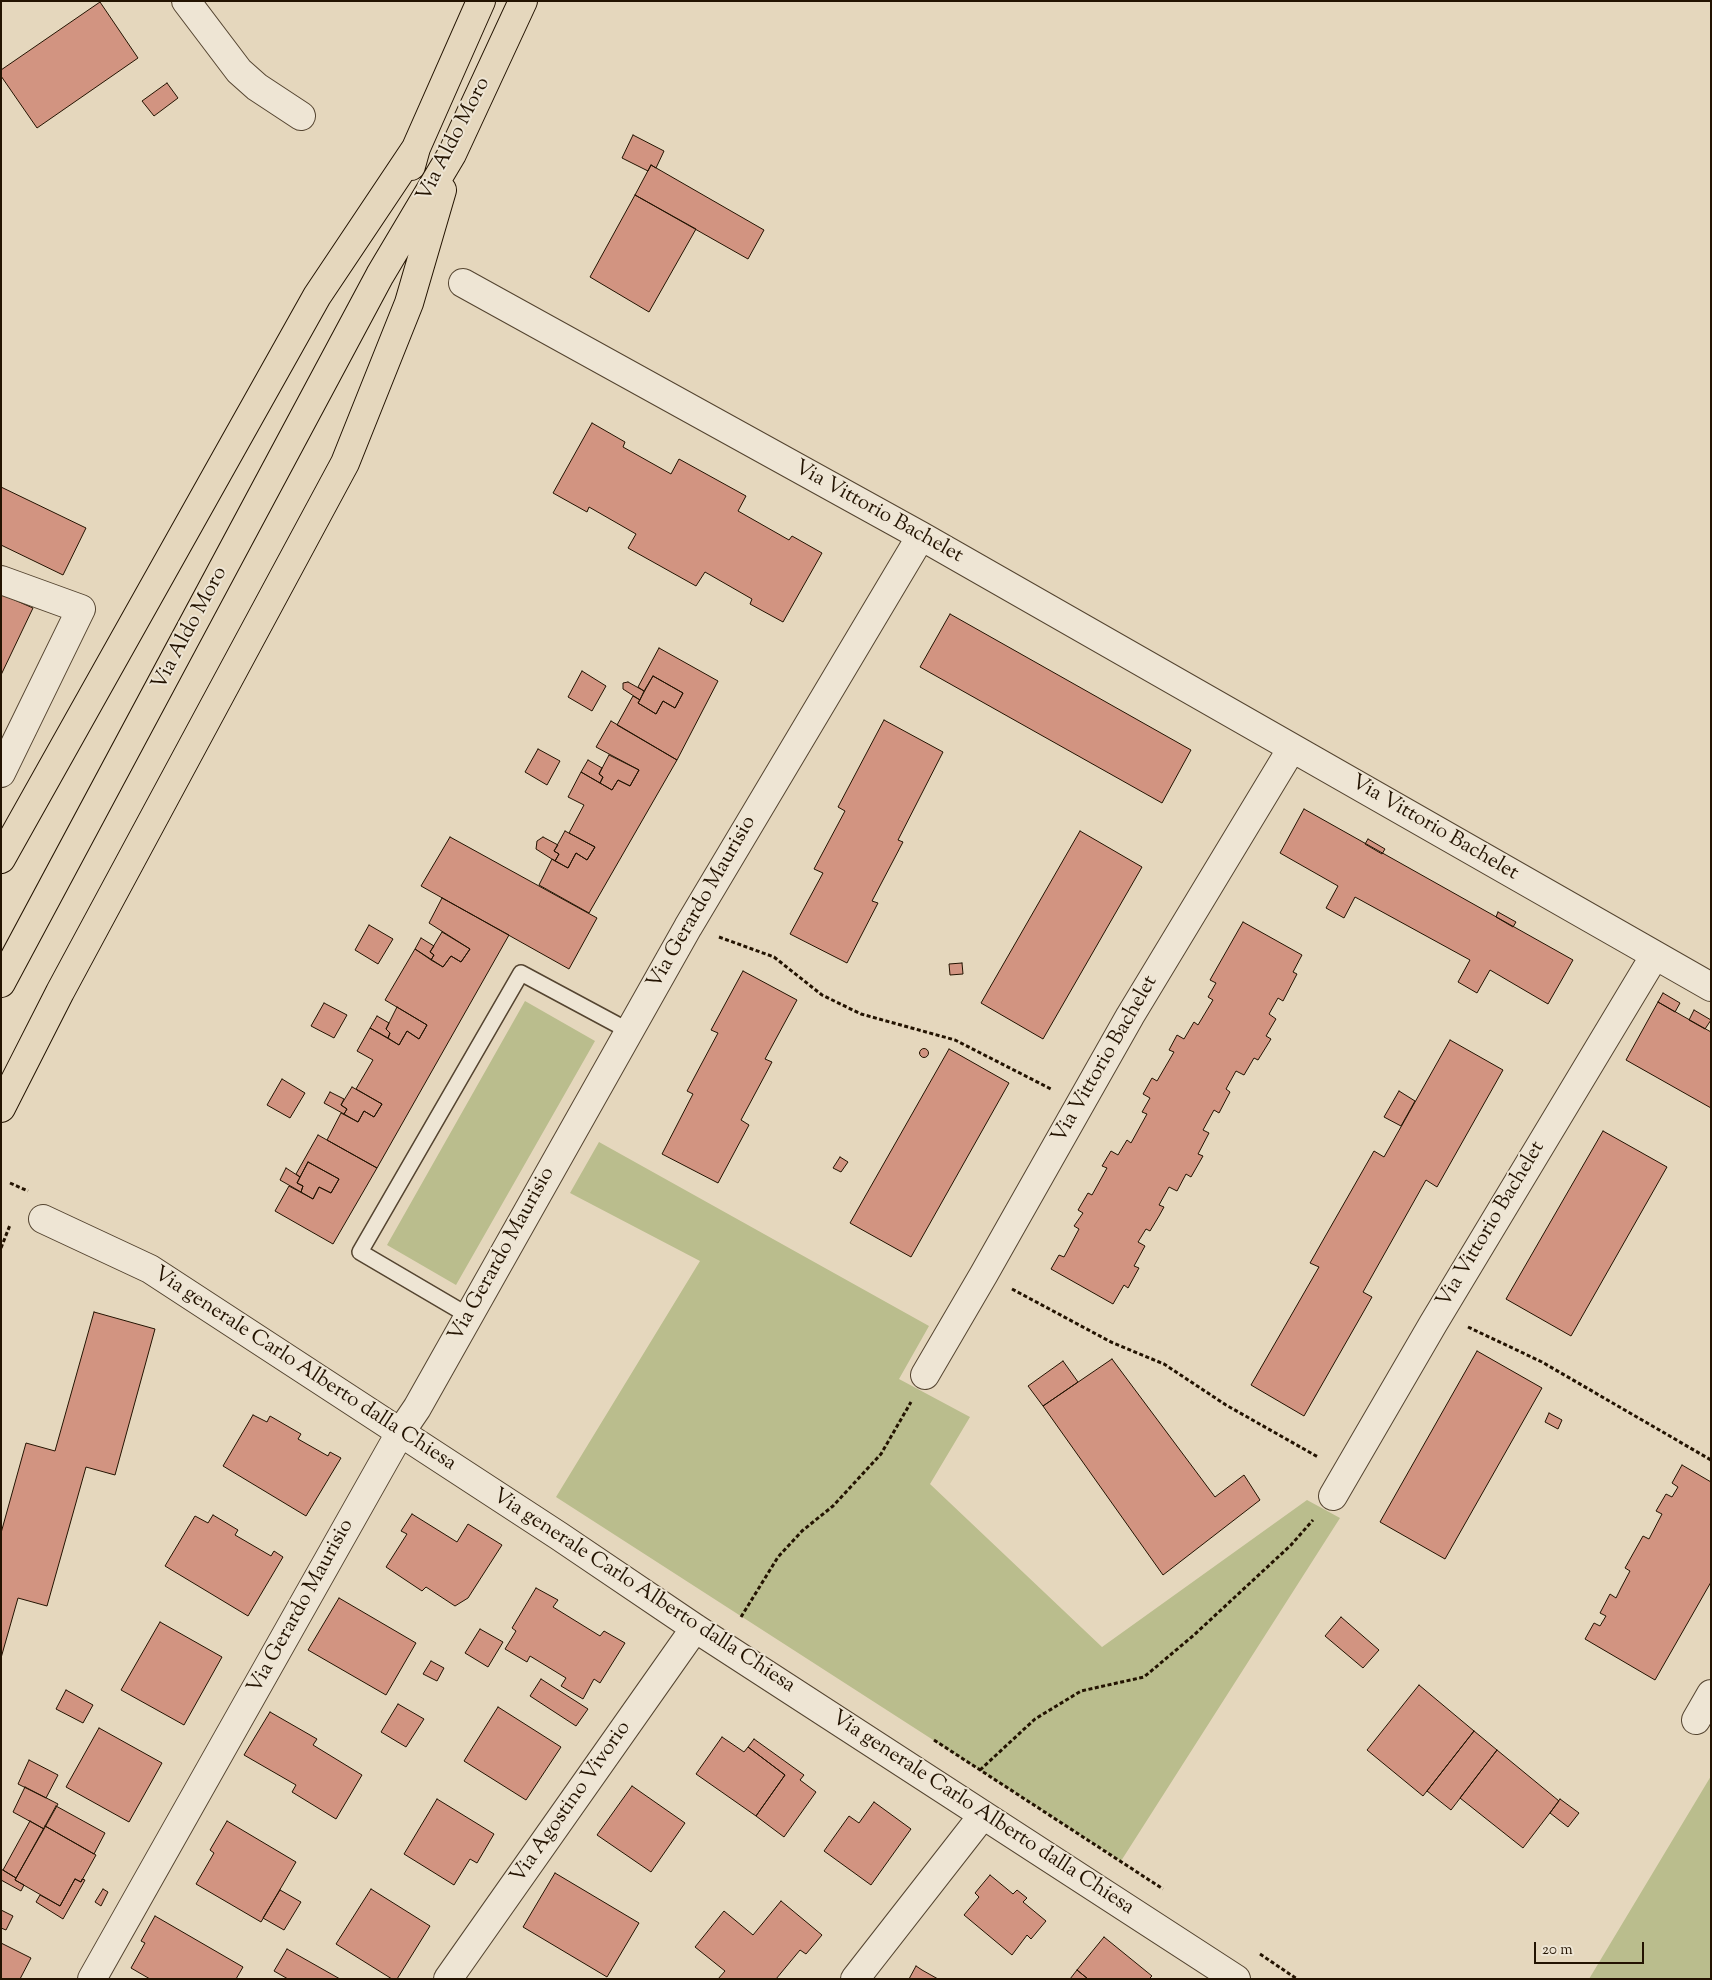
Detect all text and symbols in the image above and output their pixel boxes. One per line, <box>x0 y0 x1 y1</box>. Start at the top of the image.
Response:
street label: Via Aldo Moro <box>413 74 497 206</box>
street label: Via Vittorio Bachelet <box>789 456 967 570</box>
street label: Via Aldo Moro <box>148 563 234 695</box>
street label: Via Vittorio Bachelet <box>1346 771 1522 887</box>
street label: Via Gerardo Maurisio <box>643 812 763 994</box>
street label: Via Vittorio Bachelet <box>1048 972 1164 1148</box>
street label: Via Vittorio Bachelet <box>1432 1137 1552 1313</box>
street label: Via Gerardo Maurisio <box>445 1163 561 1347</box>
street label: Via generale Carlo Alberto dalla Chiesa <box>148 1262 460 1478</box>
street label: Via generale Carlo Alberto dalla Chiesa <box>487 1484 799 1700</box>
street label: Via Gerardo Maurisio <box>244 1515 360 1699</box>
street label: Via generale Carlo Alberto dalla Chiesa <box>826 1706 1138 1922</box>
street label: Via Agostino Vivorio <box>507 1717 637 1889</box>
scale bar <box>1537 1932 1647 1964</box>
text: 20 m <box>1542 1940 1573 1961</box>

